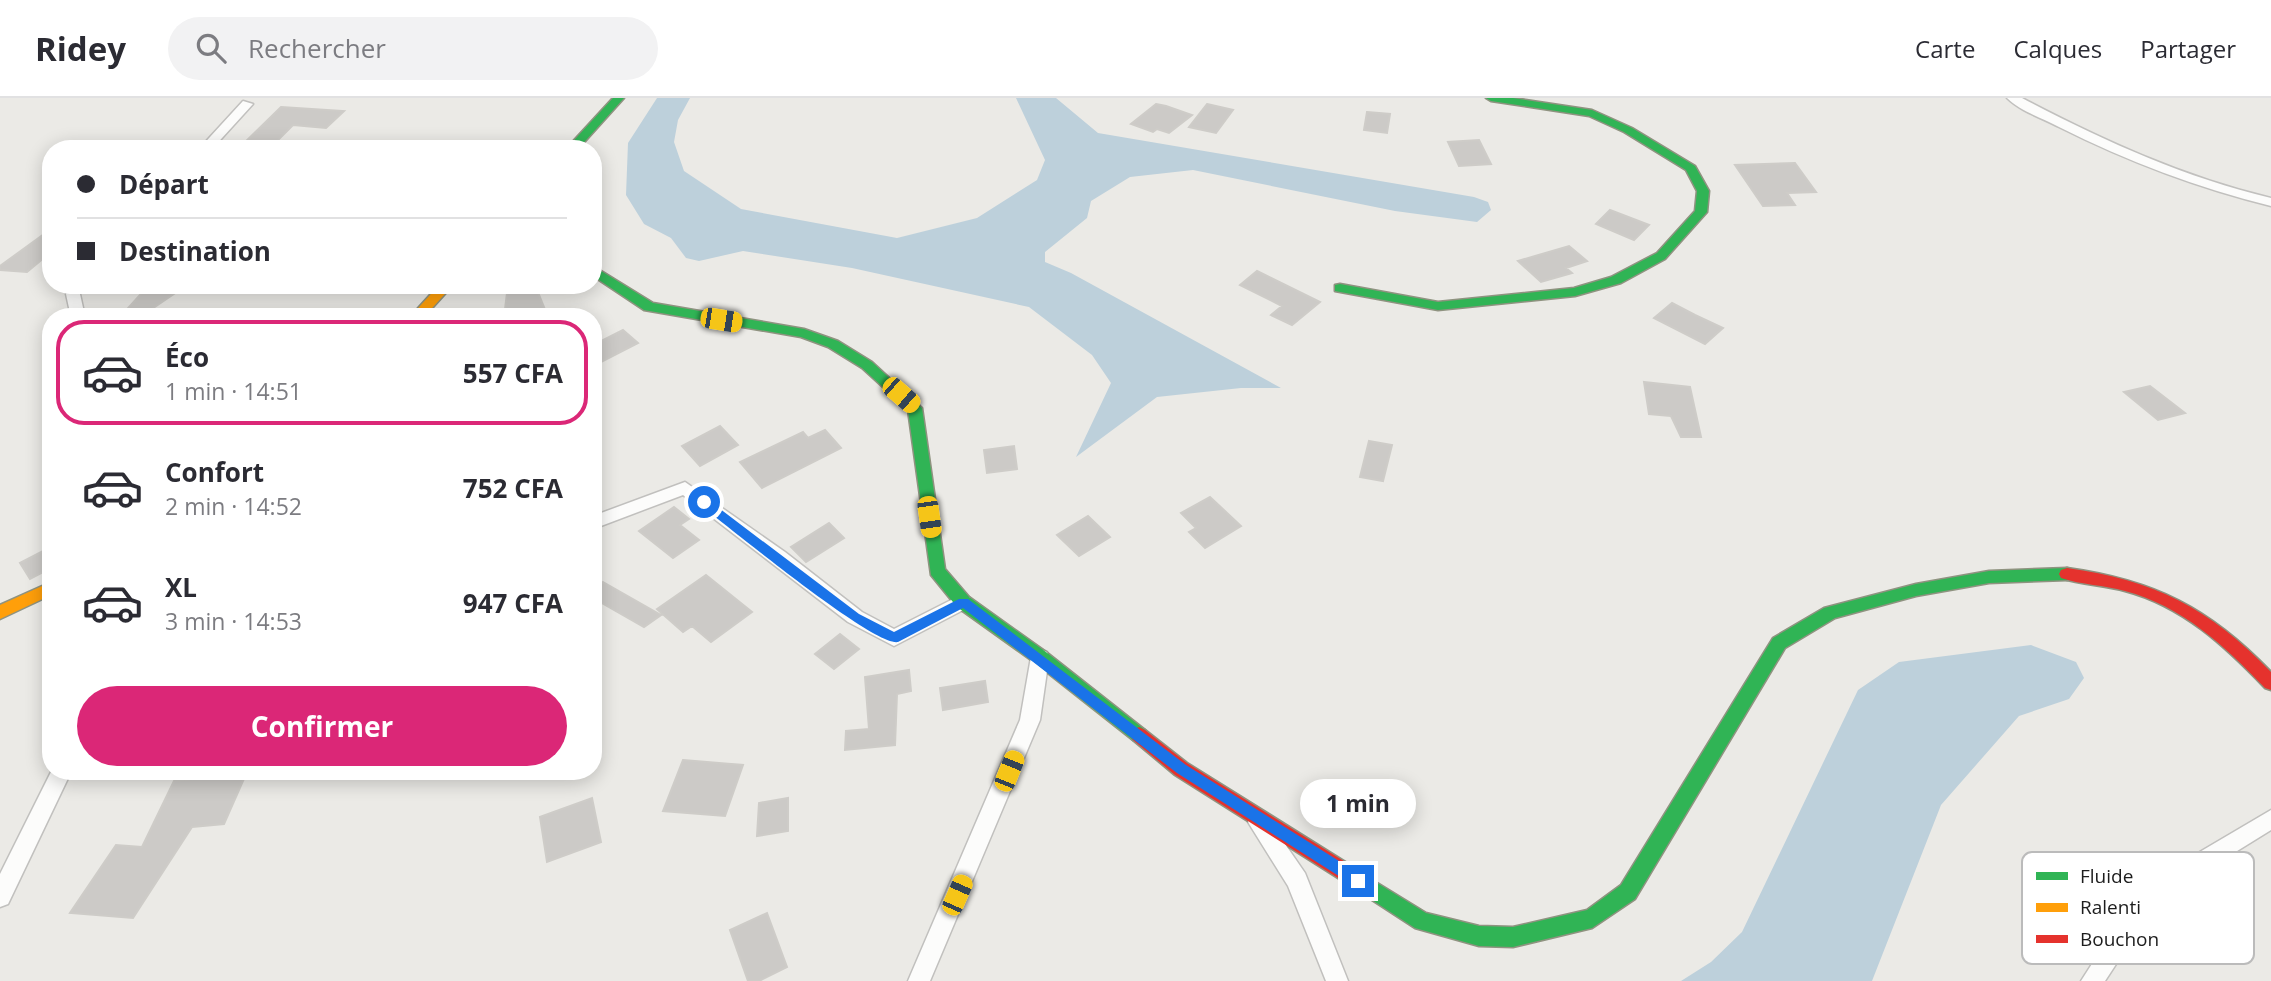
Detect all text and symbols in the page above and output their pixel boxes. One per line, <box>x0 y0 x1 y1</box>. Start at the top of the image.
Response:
search box <box>168 17 658 80</box>
text: Ridey <box>35 26 126 71</box>
icon: search <box>192 29 230 67</box>
text: Rechercher <box>248 30 386 66</box>
text: Carte <box>1915 32 1975 65</box>
text: Calques <box>2013 32 2102 65</box>
text: Partager <box>2140 32 2236 65</box>
text: Départ <box>119 166 209 202</box>
text: Destination <box>119 233 271 269</box>
car <box>699 306 744 334</box>
text: Éco <box>165 339 209 375</box>
icon: car <box>81 341 144 404</box>
text: 557 CFA <box>463 355 563 391</box>
car <box>879 373 924 417</box>
text: 1 min · 14:51 <box>165 375 302 407</box>
text: Confort <box>165 454 264 490</box>
icon: car <box>81 456 144 519</box>
text: 752 CFA <box>463 470 563 506</box>
route start <box>688 486 720 518</box>
text: 2 min · 14:52 <box>165 490 302 522</box>
car <box>916 495 943 539</box>
text: XL <box>165 569 197 605</box>
icon: car <box>81 571 144 634</box>
text: 947 CFA <box>463 585 563 621</box>
text: 3 min · 14:53 <box>165 605 302 637</box>
button: Confirmer <box>77 686 567 766</box>
car <box>992 748 1027 794</box>
callout: 1 min <box>1300 780 1416 828</box>
text: 1 min <box>1326 787 1390 819</box>
legend <box>2022 852 2254 964</box>
text: Fluide <box>2080 863 2133 889</box>
route end <box>1342 865 1374 897</box>
car <box>939 872 976 918</box>
text: Ralenti <box>2080 894 2141 920</box>
text: Bouchon <box>2080 926 2159 952</box>

